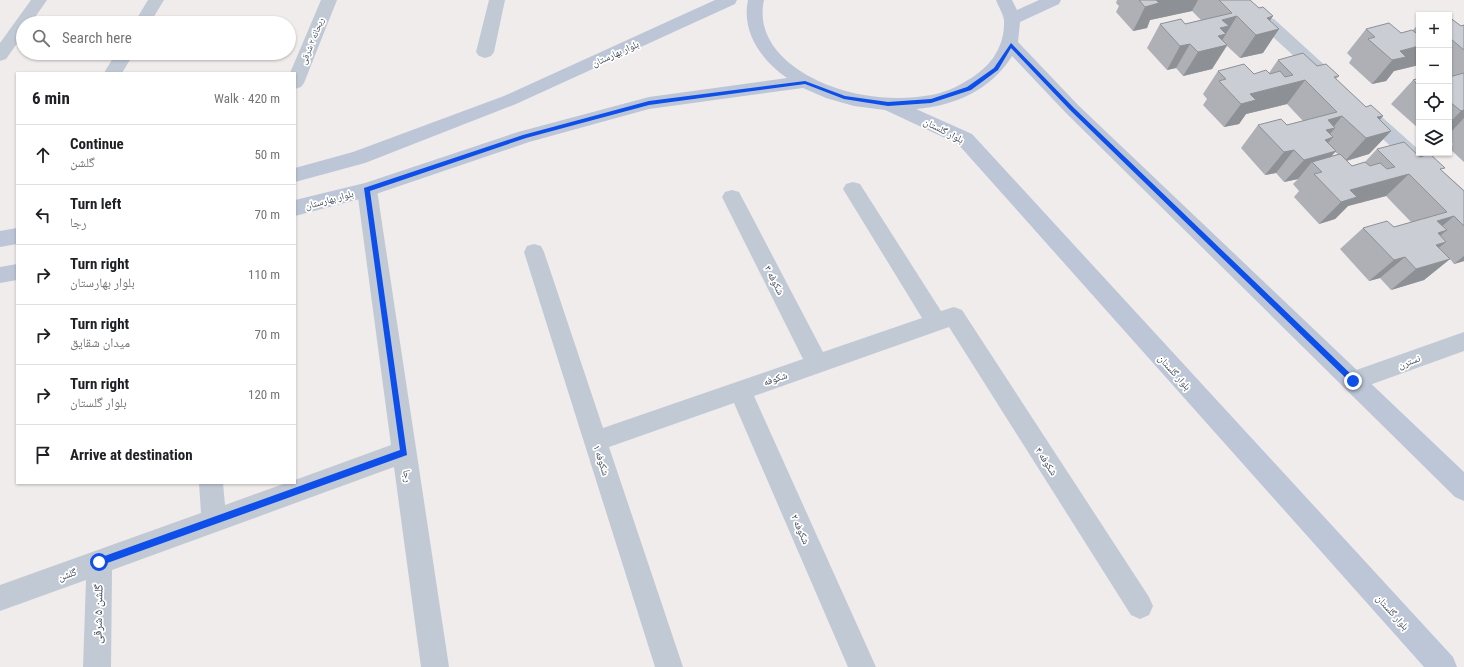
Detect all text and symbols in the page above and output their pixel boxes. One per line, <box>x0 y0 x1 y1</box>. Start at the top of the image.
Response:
map controls <box>1416 12 1452 156</box>
button: + <box>1416 12 1452 48</box>
search box <box>16 16 296 60</box>
street label: ریحانه ۲ شرقی <box>298 16 326 66</box>
icon: search <box>30 27 52 49</box>
text: Search here <box>62 29 132 47</box>
street label: بلوار بهارستان <box>590 38 641 70</box>
button: − <box>1416 48 1452 84</box>
button: locate <box>1416 84 1452 120</box>
text: 6 min <box>32 88 70 108</box>
text: Walk · 420 m <box>214 91 280 106</box>
street label: بلوار گلستان <box>921 116 966 146</box>
button: layers <box>1416 120 1452 156</box>
text: Continue <box>70 135 124 153</box>
icon: ahead <box>32 144 54 166</box>
text: 50 m <box>254 147 280 162</box>
text: گلشن <box>70 155 95 170</box>
street label: بلوار بهارستان <box>304 188 355 212</box>
text: Turn left <box>70 195 121 213</box>
icon: left <box>32 204 54 226</box>
text: 70 m <box>254 207 280 222</box>
text: رجا <box>70 215 87 230</box>
text: Turn right <box>70 255 129 273</box>
icon: right <box>32 264 54 286</box>
street label: شکوفه ۳ <box>763 264 787 297</box>
text: 110 m <box>248 267 280 282</box>
text: بلوار بهارستان <box>70 275 135 290</box>
text: Turn right <box>70 315 129 333</box>
icon: right <box>32 324 54 346</box>
text: 70 m <box>254 327 280 342</box>
text: میدان شقایق <box>70 335 130 350</box>
street label: بلوار گلستان <box>1155 352 1193 393</box>
street label: نسترن <box>1397 352 1422 371</box>
street label: شکوفه <box>762 369 789 388</box>
route end <box>1344 372 1362 390</box>
text: Turn right <box>70 375 129 393</box>
icon: right <box>32 384 54 406</box>
text: 120 m <box>248 387 280 402</box>
text: بلوار گلستان <box>70 395 127 410</box>
icon: arrive <box>32 444 54 466</box>
street label: شکوفه ۱ <box>591 444 612 477</box>
street label: شکوفه ۴ <box>1033 445 1060 478</box>
text: Arrive at destination <box>70 446 193 464</box>
street label: رجا <box>401 469 414 483</box>
street label: شکوفه ۲ <box>789 513 812 546</box>
route start <box>90 553 108 571</box>
street label: گلشن <box>56 566 79 584</box>
street label: گلشن ۵ شرقی <box>90 584 106 644</box>
street label: بلوار گلستان <box>1373 592 1411 633</box>

